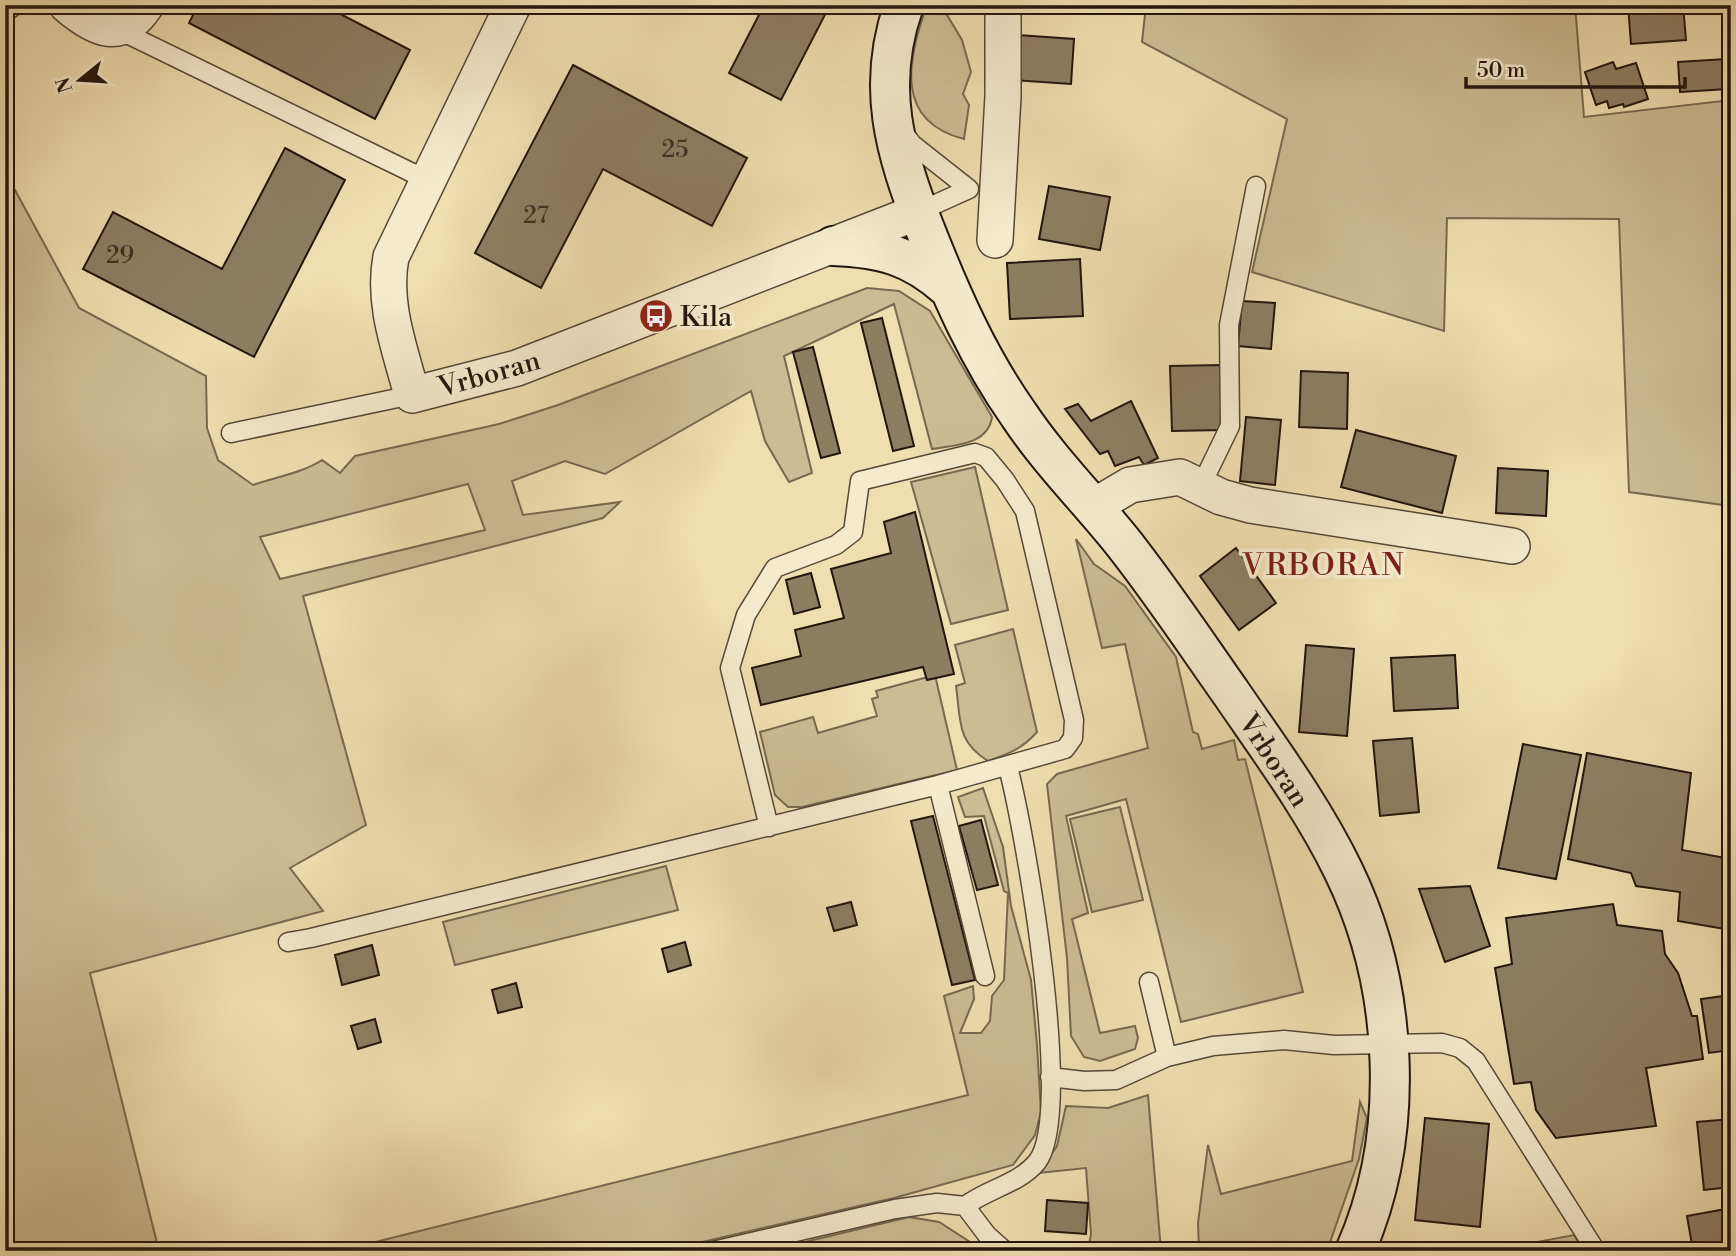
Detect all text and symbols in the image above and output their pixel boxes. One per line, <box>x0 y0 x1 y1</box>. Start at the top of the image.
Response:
north arrow <box>46 46 116 116</box>
scale bar <box>1466 46 1685 90</box>
text: 50 m <box>1477 58 1525 84</box>
text: N <box>51 74 79 96</box>
house number: 25 <box>662 135 688 165</box>
house number: 27 <box>523 201 549 231</box>
house number: 29 <box>106 241 134 271</box>
bus stop icon: Kila <box>637 297 675 335</box>
place label: Kila <box>680 300 733 335</box>
street label: Vrboran <box>433 343 545 406</box>
district label: VRBORAN <box>1241 547 1406 585</box>
street label: Vrboran <box>1230 707 1317 815</box>

